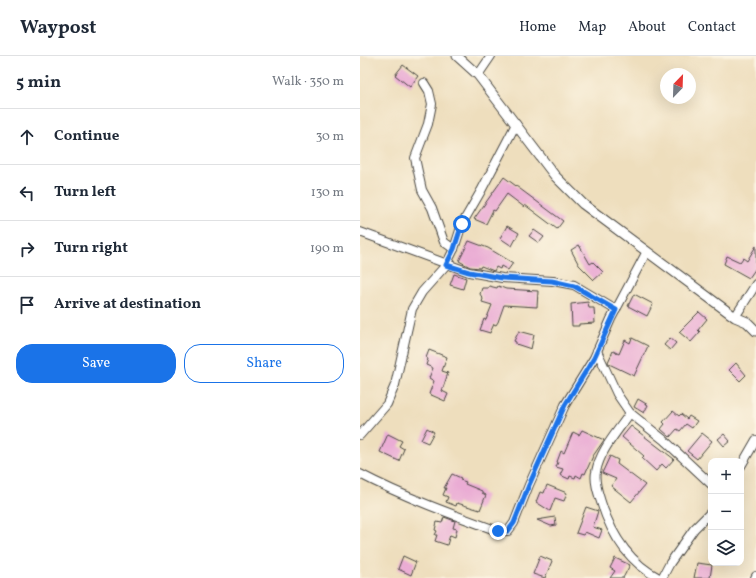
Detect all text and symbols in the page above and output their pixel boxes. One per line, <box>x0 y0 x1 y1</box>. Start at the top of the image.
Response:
text: Waypost <box>20 15 96 41</box>
text: Home <box>519 18 556 37</box>
text: Map <box>578 18 606 37</box>
text: About <box>628 18 666 37</box>
text: Contact <box>688 18 736 37</box>
north arrow <box>660 68 696 104</box>
text: 5 min <box>16 71 61 94</box>
text: Walk · 350 m <box>272 73 344 91</box>
icon: ahead <box>16 126 38 148</box>
text: Continue <box>54 126 119 147</box>
text: 30 m <box>316 128 344 146</box>
icon: left <box>16 182 38 204</box>
text: Turn left <box>54 182 116 203</box>
text: 130 m <box>311 184 344 202</box>
route start <box>453 215 471 233</box>
icon: right <box>16 238 38 260</box>
text: Turn right <box>54 238 128 259</box>
text: 190 m <box>310 240 344 258</box>
icon: arrive <box>16 294 38 316</box>
text: Arrive at destination <box>54 294 201 315</box>
button: Save <box>16 344 176 383</box>
button: Share <box>184 344 344 383</box>
map controls <box>708 458 744 566</box>
button: + <box>708 458 744 494</box>
button: − <box>708 494 744 530</box>
route end <box>489 522 507 540</box>
button: layers <box>708 530 744 566</box>

